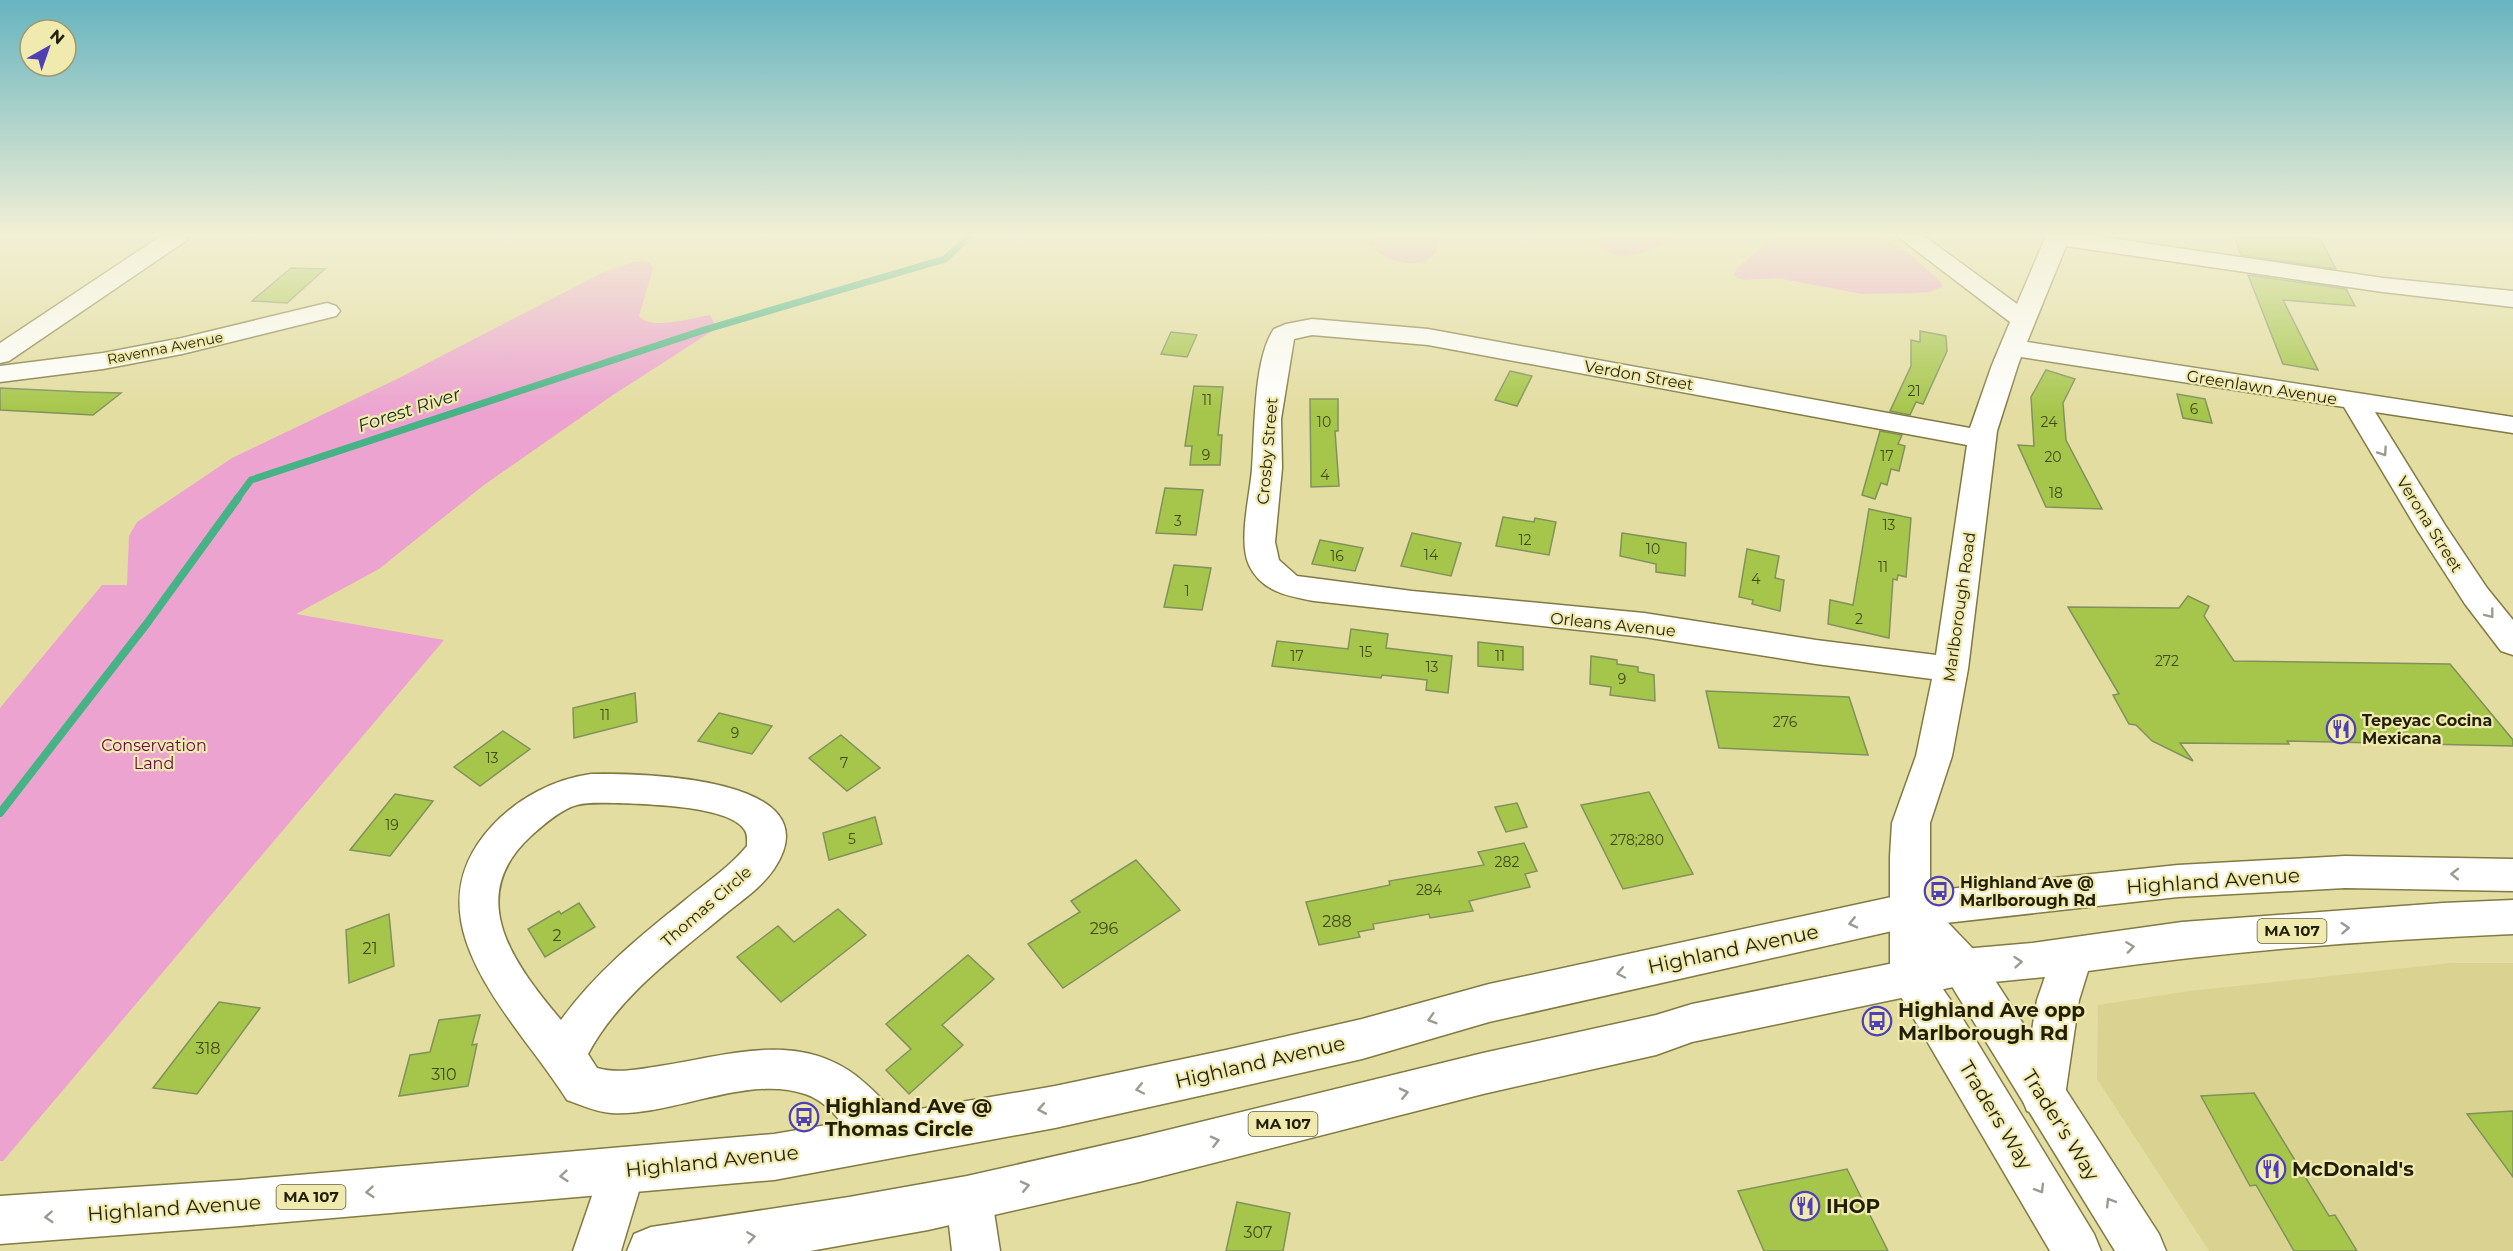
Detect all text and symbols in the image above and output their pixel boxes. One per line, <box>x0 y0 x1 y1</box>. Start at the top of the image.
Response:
north arrow <box>18 18 78 78</box>
text: N <box>46 25 68 48</box>
street label: Ravenna Avenue <box>106 328 224 368</box>
street label: Verdon Street <box>1583 357 1695 395</box>
street label: Greenlawn Avenue <box>2185 366 2338 409</box>
house number: 21 <box>1907 382 1921 400</box>
water label: Forest River <box>355 383 464 437</box>
house number: 11 <box>1202 391 1212 409</box>
street label: Crosby Street <box>1253 396 1282 505</box>
house number: 6 <box>2190 400 2199 418</box>
house number: 10 <box>1317 413 1331 431</box>
house number: 24 <box>2041 413 2058 431</box>
one-way arrow <box>2376 445 2387 456</box>
house number: 9 <box>1202 446 1210 464</box>
house number: 17 <box>1880 447 1894 465</box>
house number: 20 <box>2044 448 2062 466</box>
house number: 4 <box>1320 466 1330 484</box>
street label: Verona Street <box>2393 473 2467 576</box>
house number: 18 <box>2049 484 2063 502</box>
house number: 3 <box>1174 512 1182 530</box>
house number: 13 <box>1883 516 1896 534</box>
house number: 12 <box>1518 531 1532 549</box>
street label: Marlborough Road <box>1940 531 1979 683</box>
house number: 10 <box>1646 540 1660 558</box>
house number: 14 <box>1424 546 1439 564</box>
house number: 16 <box>1330 547 1344 565</box>
house number: 11 <box>1878 558 1888 576</box>
house number: 4 <box>1751 570 1761 588</box>
house number: 1 <box>1184 582 1190 600</box>
street label: Orleans Avenue <box>1549 608 1677 641</box>
one-way arrow <box>2483 608 2494 619</box>
house number: 2 <box>1855 610 1863 628</box>
house number: 15 <box>1360 643 1373 661</box>
house number: 17 <box>1290 647 1304 665</box>
house number: 11 <box>1495 647 1505 665</box>
house number: 272 <box>2155 652 2179 670</box>
house number: 13 <box>1426 658 1439 676</box>
house number: 9 <box>1618 670 1626 688</box>
house number: 11 <box>600 706 610 724</box>
place label: Tepeyac Cocina Mexicana <box>2362 711 2492 748</box>
house number: 276 <box>1773 713 1798 731</box>
restaurant icon: Tepeyac Cocina Mexicana <box>2325 713 2357 745</box>
house number: 9 <box>731 724 739 742</box>
park label: Conservation Land <box>101 736 207 773</box>
house number: 13 <box>486 749 499 767</box>
house number: 7 <box>840 754 848 772</box>
house number: 19 <box>385 816 399 834</box>
house number: 5 <box>848 830 856 848</box>
house number: 278;280 <box>1610 831 1664 849</box>
house number: 282 <box>1495 853 1519 871</box>
street label: Thomas Circle <box>657 862 755 951</box>
street label: Highland Avenue <box>2125 863 2301 899</box>
one-way arrow <box>2450 868 2459 880</box>
place label: Highland Ave @ Marlborough Rd <box>1960 873 2096 910</box>
bus stop icon: Highland Ave @ Marlborough Rd <box>1923 875 1955 907</box>
house number: 284 <box>1416 881 1443 899</box>
house number: 288 <box>1322 912 1352 931</box>
one-way arrow <box>1848 916 1858 929</box>
house number: 296 <box>1090 919 1119 938</box>
street label: Highland Avenue <box>1645 919 1821 979</box>
road number: MA 107 <box>2258 919 2326 943</box>
one-way arrow <box>2341 921 2350 934</box>
house number: 2 <box>552 926 562 945</box>
house number: 21 <box>363 939 377 958</box>
one-way arrow <box>2126 941 2135 954</box>
one-way arrow <box>2013 956 2022 969</box>
one-way arrow <box>1616 966 1626 979</box>
place label: Highland Ave opp Marlborough Rd <box>1898 998 2085 1045</box>
bus stop icon: Highland Ave opp Marlborough Rd <box>1861 1005 1893 1037</box>
one-way arrow <box>1427 1012 1438 1024</box>
street label: Highland Avenue <box>1173 1031 1347 1093</box>
house number: 318 <box>195 1039 221 1058</box>
street label: Traders Way <box>1954 1056 2038 1174</box>
house number: 310 <box>431 1065 457 1084</box>
street label: Trader's Way <box>2017 1065 2105 1185</box>
one-way arrow <box>1135 1082 1145 1095</box>
one-way arrow <box>1398 1088 1408 1101</box>
place label: Highland Ave @ Thomas Circle <box>825 1094 992 1141</box>
bus stop icon: Highland Ave @ Thomas Circle <box>788 1101 820 1133</box>
one-way arrow <box>1038 1102 1048 1115</box>
road number: MA 107 <box>1248 1112 1318 1136</box>
one-way arrow <box>1210 1136 1220 1149</box>
street label: Highland Avenue <box>624 1140 800 1182</box>
restaurant icon: McDonald's <box>2255 1153 2287 1185</box>
place label: McDonald's <box>2292 1157 2414 1181</box>
one-way arrow <box>559 1169 568 1182</box>
one-way arrow <box>1020 1180 1030 1193</box>
one-way arrow <box>2032 1183 2044 1193</box>
road number: MA 107 <box>276 1185 346 1209</box>
one-way arrow <box>365 1185 374 1198</box>
street label: Highland Avenue <box>86 1190 262 1226</box>
restaurant icon: IHOP <box>1789 1190 1821 1222</box>
place label: IHOP <box>1826 1194 1880 1218</box>
one-way arrow <box>2106 1198 2117 1209</box>
one-way arrow <box>45 1210 54 1223</box>
house number: 307 <box>1244 1223 1272 1242</box>
one-way arrow <box>746 1231 755 1243</box>

